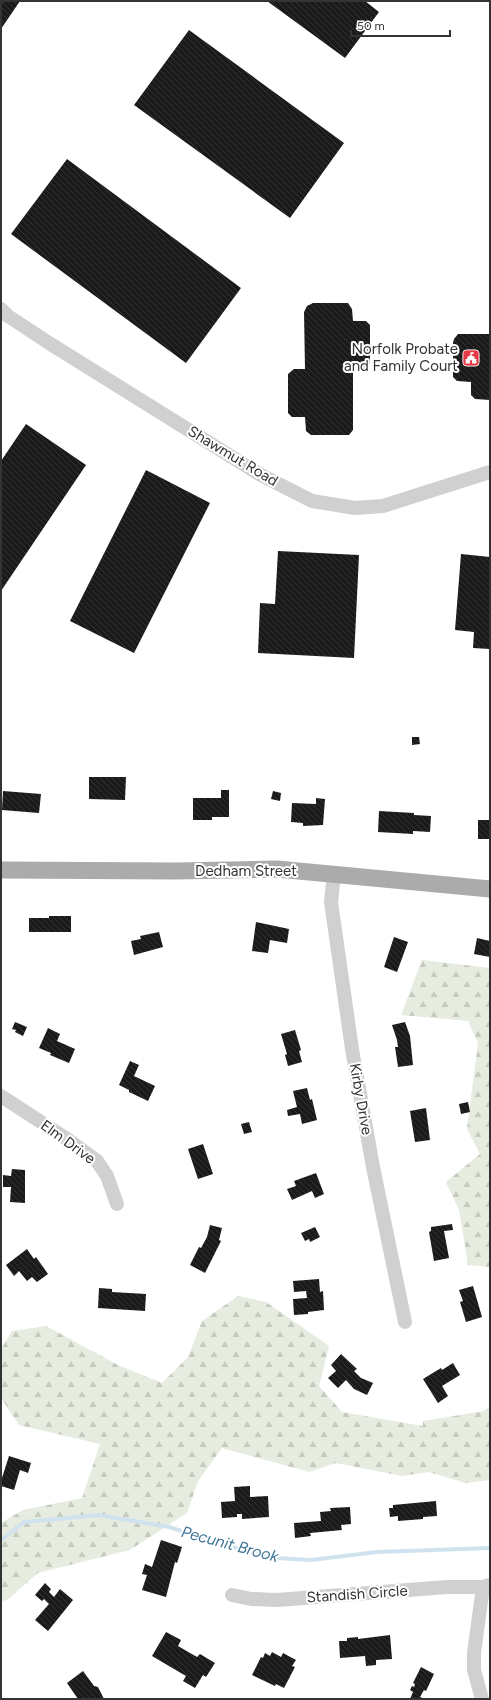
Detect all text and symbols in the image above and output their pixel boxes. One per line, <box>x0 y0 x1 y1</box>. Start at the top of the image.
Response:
scale bar <box>351 12 450 38</box>
text: 50 m <box>357 19 385 33</box>
place label: Norfolk Probate and Family Court <box>344 340 458 375</box>
public building icon: Norfolk Probate and Family Court <box>461 348 481 368</box>
street label: Shawmut Road <box>185 422 281 490</box>
street label: Dedham Street <box>195 862 297 880</box>
street label: Kirby Drive <box>346 1062 376 1136</box>
street label: Elm Drive <box>37 1116 99 1168</box>
water label: Pecunit Brook <box>179 1522 282 1566</box>
street label: Standish Circle <box>306 1581 408 1607</box>

